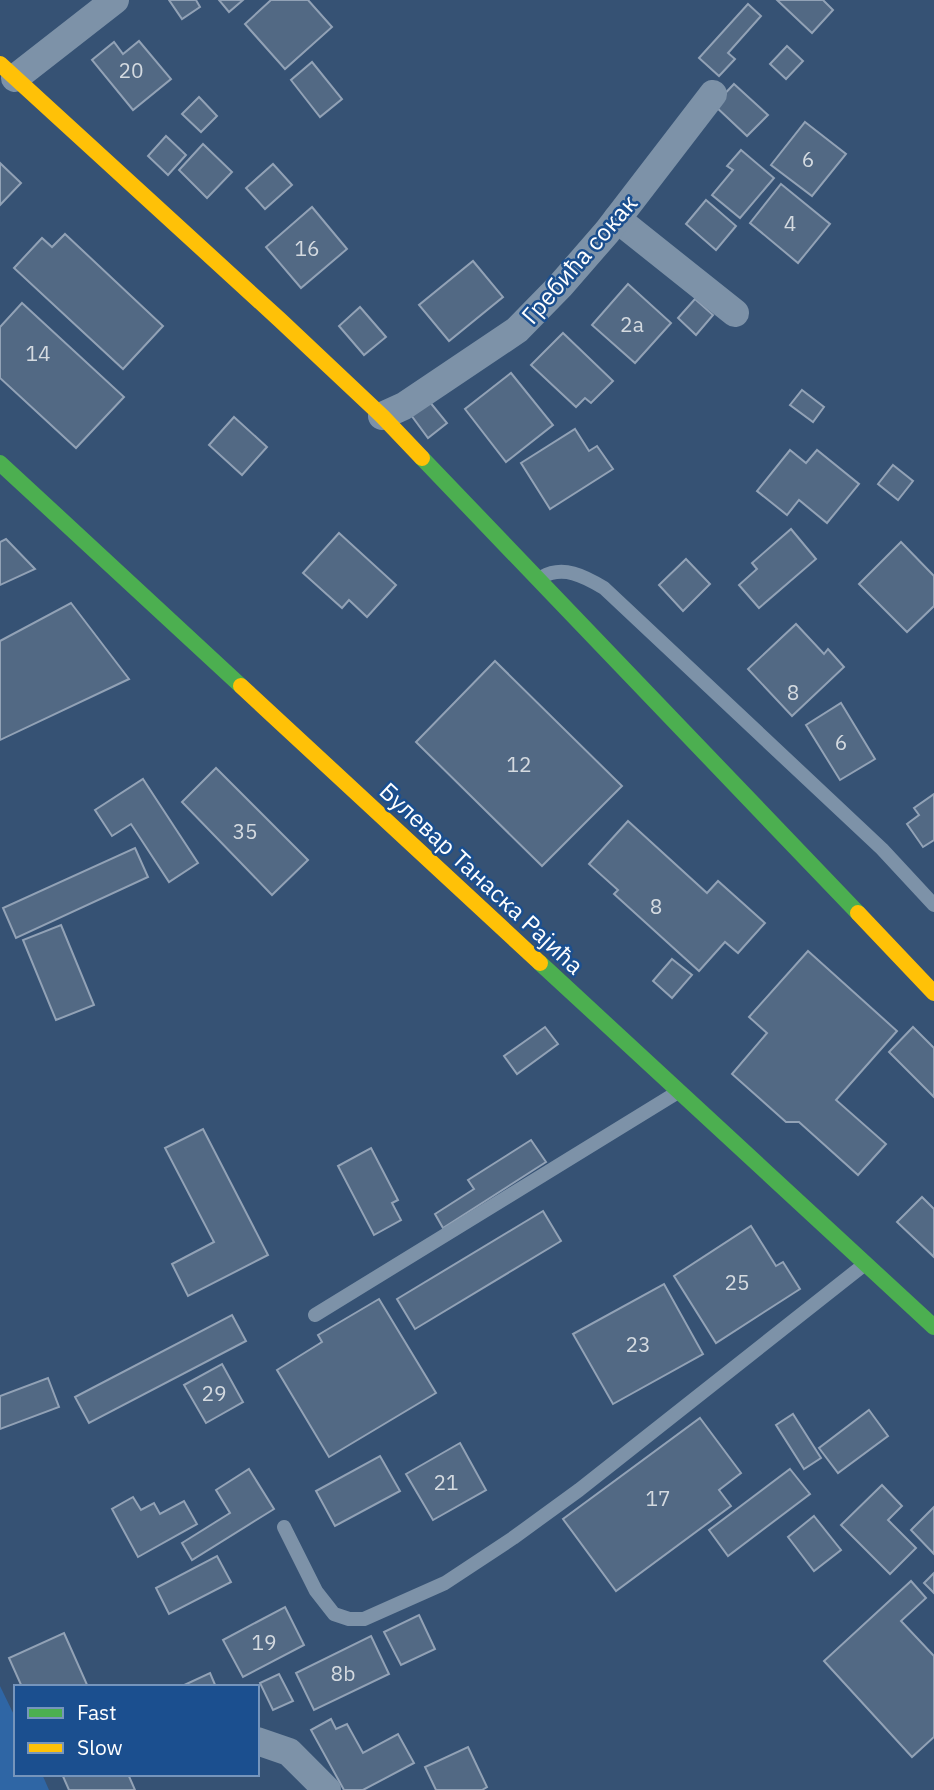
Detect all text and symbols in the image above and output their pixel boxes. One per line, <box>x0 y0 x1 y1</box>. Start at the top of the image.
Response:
house number: 20 <box>118 56 144 84</box>
house number: 6 <box>802 145 814 173</box>
street label: Гребића сокак <box>514 187 644 331</box>
house number: 4 <box>784 209 796 237</box>
house number: 16 <box>294 234 320 262</box>
house number: 2a <box>620 310 644 338</box>
house number: 14 <box>25 339 51 367</box>
house number: 8 <box>787 678 799 706</box>
house number: 6 <box>835 728 847 756</box>
house number: 12 <box>506 750 532 778</box>
street label: Булевар Танаска Рајића <box>373 775 591 981</box>
house number: 35 <box>232 817 258 845</box>
house number: 8 <box>650 892 662 920</box>
house number: 25 <box>724 1268 750 1296</box>
house number: 23 <box>625 1330 651 1358</box>
house number: 29 <box>201 1379 227 1407</box>
house number: 21 <box>433 1468 459 1496</box>
house number: 17 <box>645 1484 671 1512</box>
house number: 19 <box>251 1628 277 1656</box>
house number: 8b <box>331 1659 355 1687</box>
legend <box>14 1685 259 1776</box>
text: Fast <box>77 1698 117 1726</box>
text: Slow <box>77 1733 123 1761</box>

